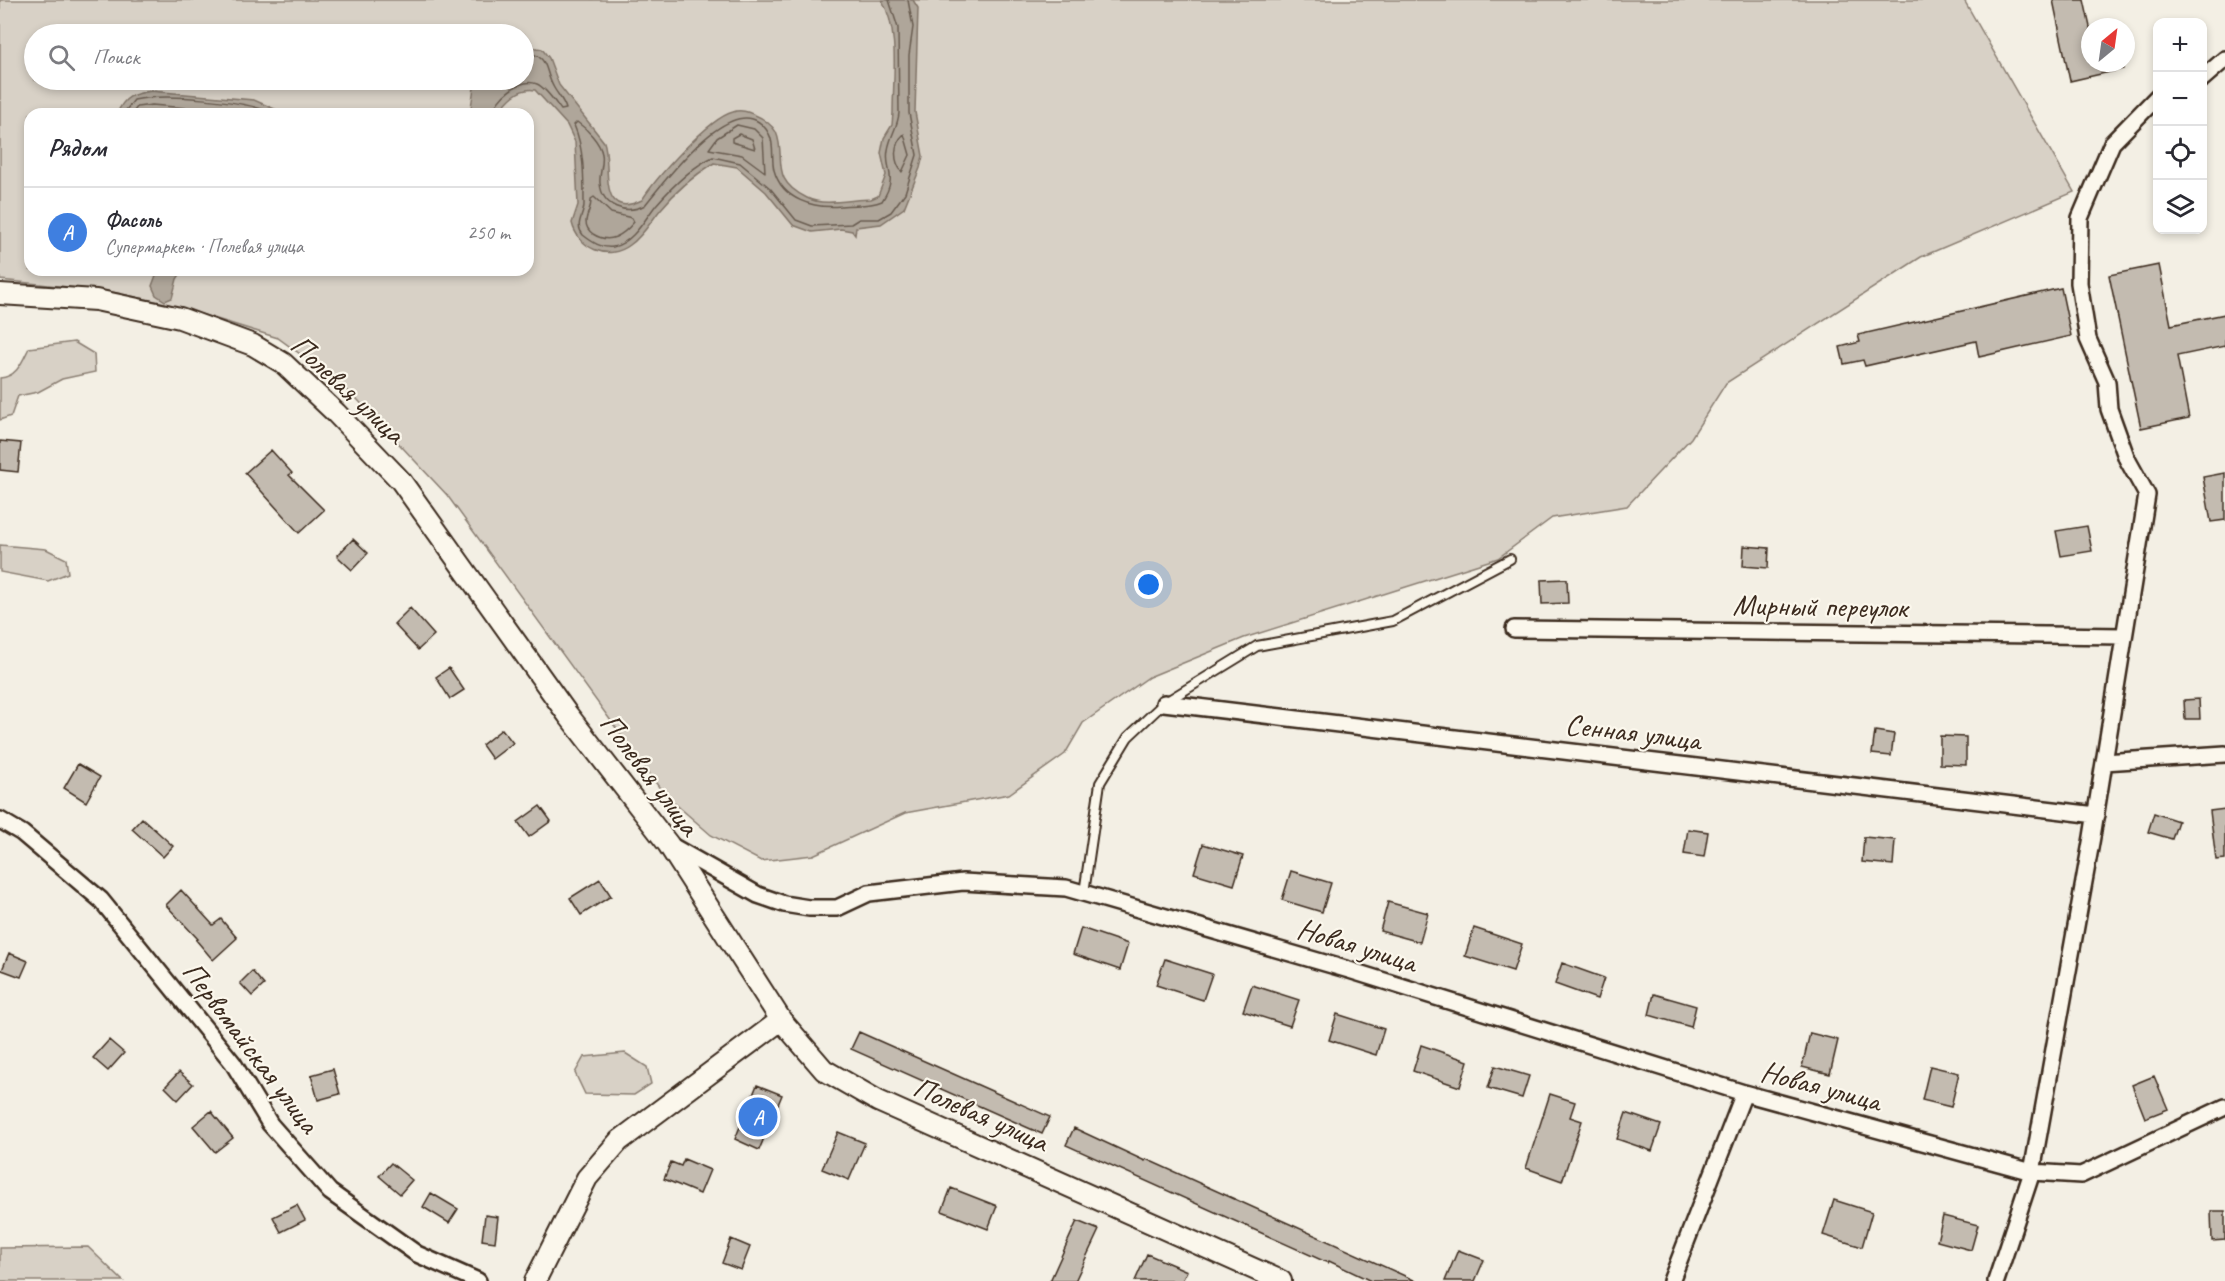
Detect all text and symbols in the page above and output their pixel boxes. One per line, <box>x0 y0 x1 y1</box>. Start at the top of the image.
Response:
north arrow <box>2081 18 2135 72</box>
map controls <box>2153 18 2207 234</box>
button: + <box>2153 18 2207 72</box>
search box <box>24 24 534 90</box>
icon: search <box>45 41 78 74</box>
text: Поиск <box>93 43 139 71</box>
button: − <box>2153 72 2207 126</box>
button: locate <box>2153 126 2207 180</box>
text: Рядом <box>48 131 106 164</box>
button: layers <box>2153 180 2207 234</box>
text: Фасоль <box>105 206 161 234</box>
text: A <box>62 220 73 245</box>
text: 250 m <box>467 220 510 245</box>
text: Супермаркет · Полевая улица <box>105 234 304 259</box>
street label: Полевая улица <box>283 326 415 453</box>
your location <box>1134 570 1163 599</box>
street label: Мирный переулок <box>1732 585 1911 627</box>
street label: Полевая улица <box>592 705 710 844</box>
street label: Сенная улица <box>1563 705 1705 759</box>
street label: Новая улица <box>1293 909 1424 982</box>
street label: Первомайская улица <box>174 953 329 1142</box>
street label: Новая улица <box>1757 1052 1888 1121</box>
street label: Полевая улица <box>908 1067 1056 1161</box>
pin: A <box>738 1094 777 1140</box>

